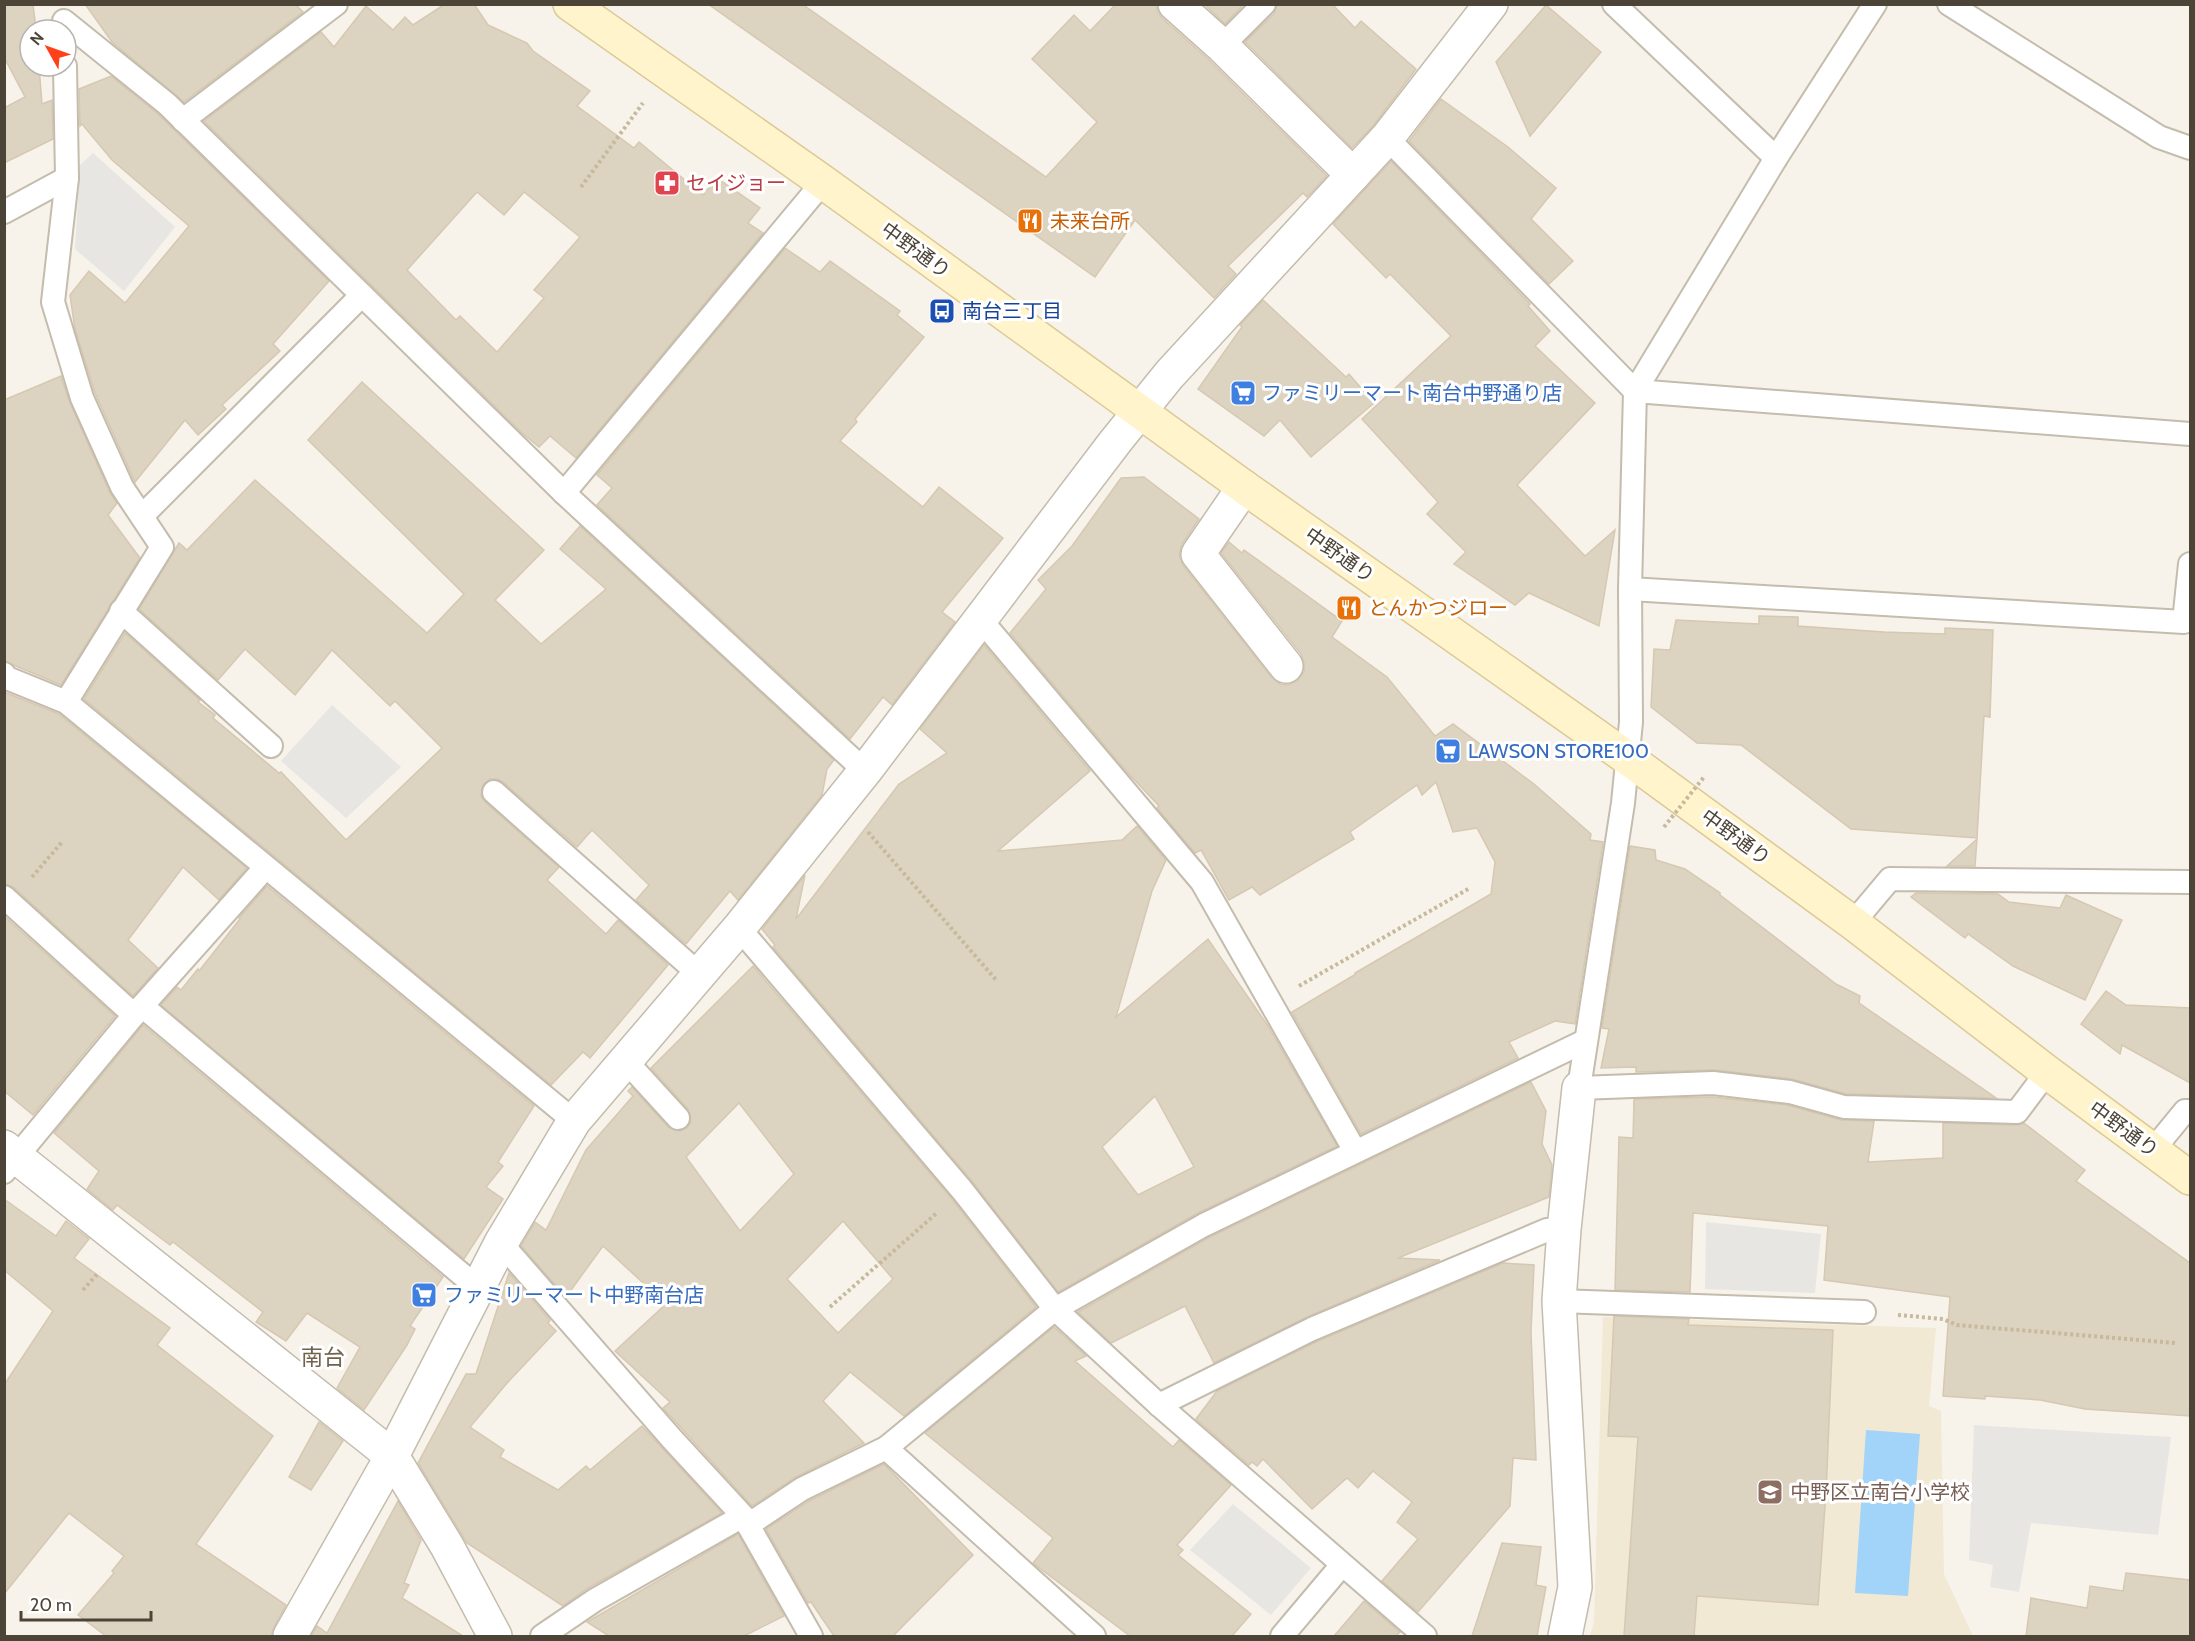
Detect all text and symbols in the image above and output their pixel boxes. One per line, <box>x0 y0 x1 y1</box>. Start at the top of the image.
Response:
north arrow <box>18 18 78 78</box>
text: N <box>26 28 48 49</box>
pharmacy icon: セイジョー <box>652 168 682 198</box>
place label: セイジョー <box>686 171 786 195</box>
restaurant icon: 未来台所 <box>1015 206 1045 236</box>
place label: 未来台所 <box>1050 209 1130 233</box>
street label: 中野通り <box>877 217 955 283</box>
bus stop icon: 南台三丁目 <box>927 296 957 326</box>
place label: 南台三丁目 <box>962 299 1062 323</box>
supermarket icon: ファミリーマート南台中野通り店 <box>1228 378 1258 408</box>
place label: ファミリーマート南台中野通り店 <box>1262 381 1562 405</box>
street label: 中野通り <box>1300 522 1380 588</box>
restaurant icon: とんかつジロー <box>1334 593 1364 623</box>
place label: とんかつジロー <box>1368 596 1508 620</box>
supermarket icon: LAWSON STORE100 <box>1433 736 1463 766</box>
place label: LAWSON STORE100 <box>1468 739 1649 763</box>
street label: 中野通り <box>1697 804 1775 870</box>
street label: 中野通り <box>2085 1096 2163 1162</box>
supermarket icon: ファミリーマート中野南台店 <box>409 1280 439 1310</box>
place label: ファミリーマート中野南台店 <box>444 1283 704 1307</box>
district label: 南台 <box>301 1344 345 1371</box>
school or university icon: 中野区立南台小学校 <box>1755 1477 1785 1507</box>
place label: 中野区立南台小学校 <box>1790 1480 1970 1504</box>
scale bar <box>21 1584 152 1622</box>
text: 20 m <box>30 1594 72 1616</box>

